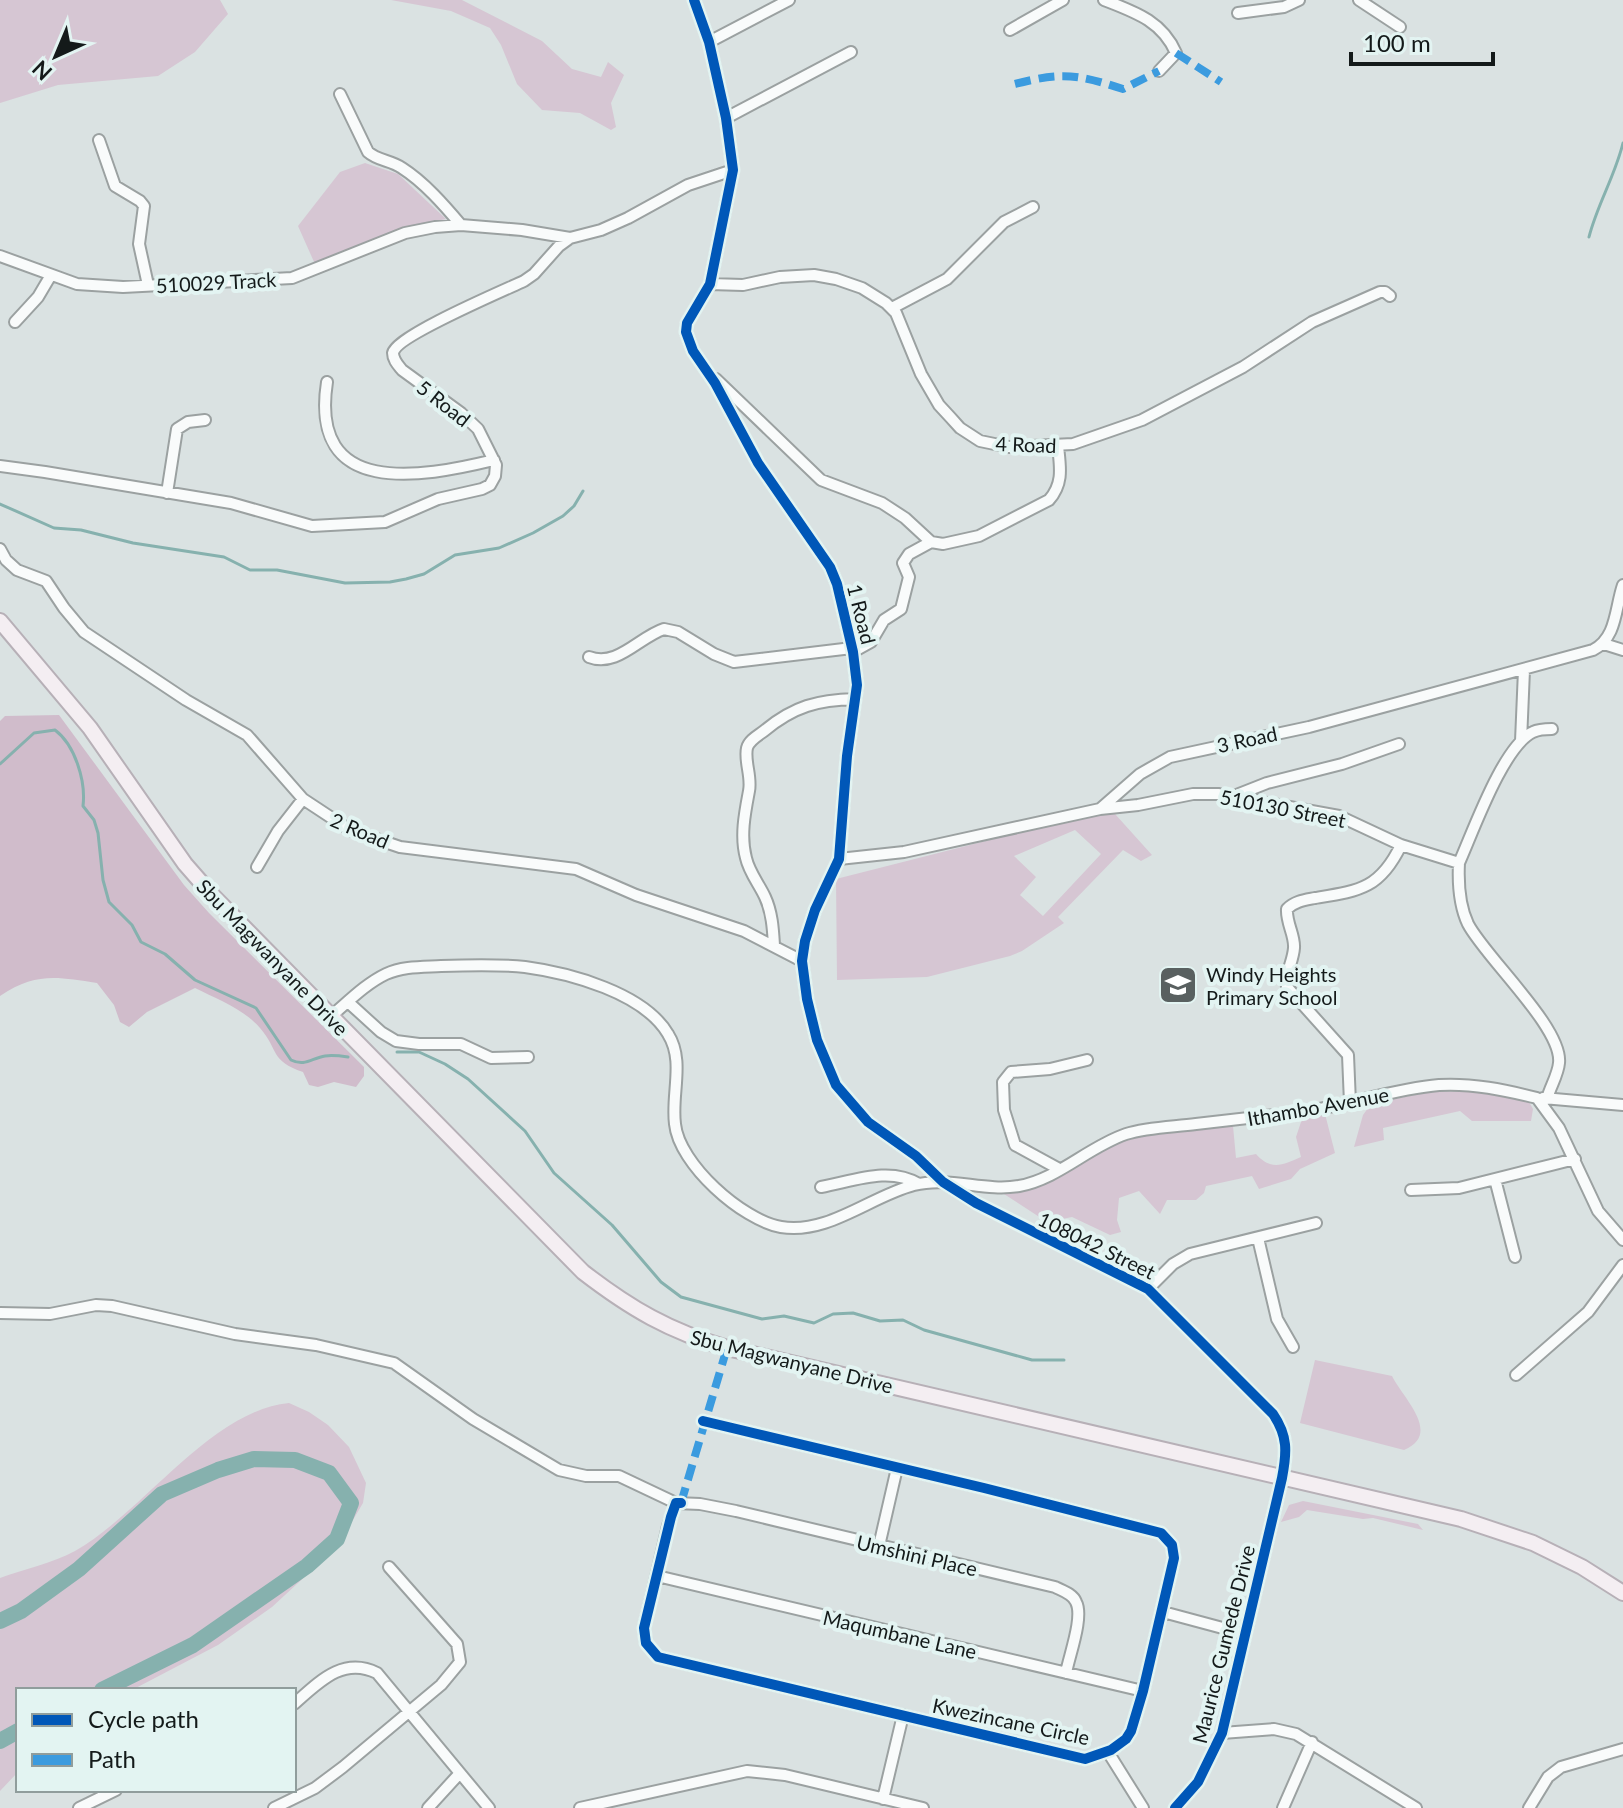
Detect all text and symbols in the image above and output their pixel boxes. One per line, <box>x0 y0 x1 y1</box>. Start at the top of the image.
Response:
north arrow <box>16 16 96 96</box>
scale bar <box>1351 16 1493 66</box>
text: 100 m <box>1363 28 1431 57</box>
text: N <box>26 55 57 86</box>
street label: 510029 Track <box>155 267 278 297</box>
street label: 5 Road <box>413 375 475 431</box>
street label: 4 Road <box>995 431 1057 457</box>
street label: 1 Road <box>843 581 881 647</box>
street label: 3 Road <box>1215 721 1279 757</box>
street label: 510130 Street <box>1218 784 1348 832</box>
street label: 2 Road <box>327 807 393 853</box>
street label: Sbu Magwanyane Drive <box>192 874 354 1040</box>
place label: Windy Heights Primary School <box>1206 962 1337 1009</box>
school or university icon: Windy Heights Primary School <box>1157 964 1199 1006</box>
street label: Ithambo Avenue <box>1245 1082 1391 1130</box>
street label: 108042 Street <box>1034 1206 1160 1284</box>
street label: Sbu Magwanyane Drive <box>688 1324 896 1398</box>
street label: Umshini Place <box>854 1529 980 1581</box>
street label: Maurice Gumede Drive <box>1187 1542 1259 1746</box>
street label: Maqumbane Lane <box>821 1605 979 1663</box>
legend <box>16 1688 296 1792</box>
street label: Kwezincane Circle <box>930 1693 1092 1749</box>
text: Cycle path <box>88 1704 199 1733</box>
text: Path <box>88 1744 136 1773</box>

